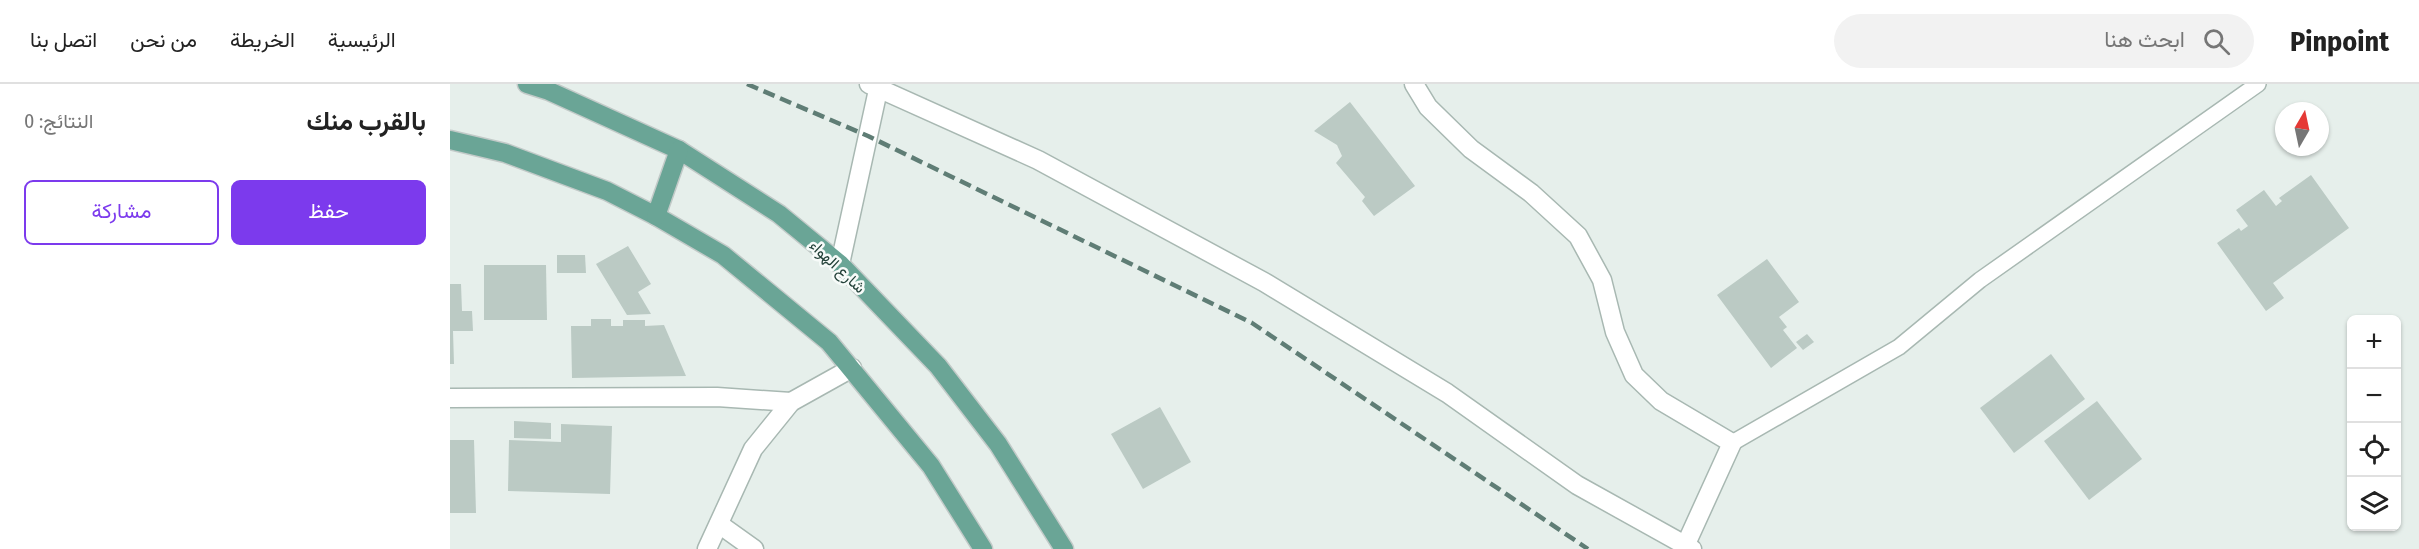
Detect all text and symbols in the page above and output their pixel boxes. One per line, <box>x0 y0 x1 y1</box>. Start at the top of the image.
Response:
search box <box>1834 14 2254 68</box>
icon: search <box>2200 25 2233 58</box>
text: Pinpoint <box>2290 25 2389 58</box>
text: ابحث هنا <box>2104 26 2185 53</box>
text: اتصل بنا <box>30 27 97 53</box>
text: من نحن <box>130 27 197 53</box>
text: الخريطة <box>230 27 295 53</box>
text: الرئيسية <box>328 27 396 53</box>
north arrow <box>2275 102 2329 156</box>
text: بالقرب منك <box>306 106 426 137</box>
text: النتائج: 0 <box>24 109 93 133</box>
button: مشاركة <box>24 180 219 245</box>
button: حفظ <box>231 180 426 245</box>
street label: شارع الهواء <box>804 236 870 298</box>
map controls <box>2347 315 2401 531</box>
button: + <box>2347 315 2401 369</box>
button: − <box>2347 369 2401 423</box>
button: locate <box>2347 423 2401 477</box>
button: layers <box>2347 477 2401 531</box>

